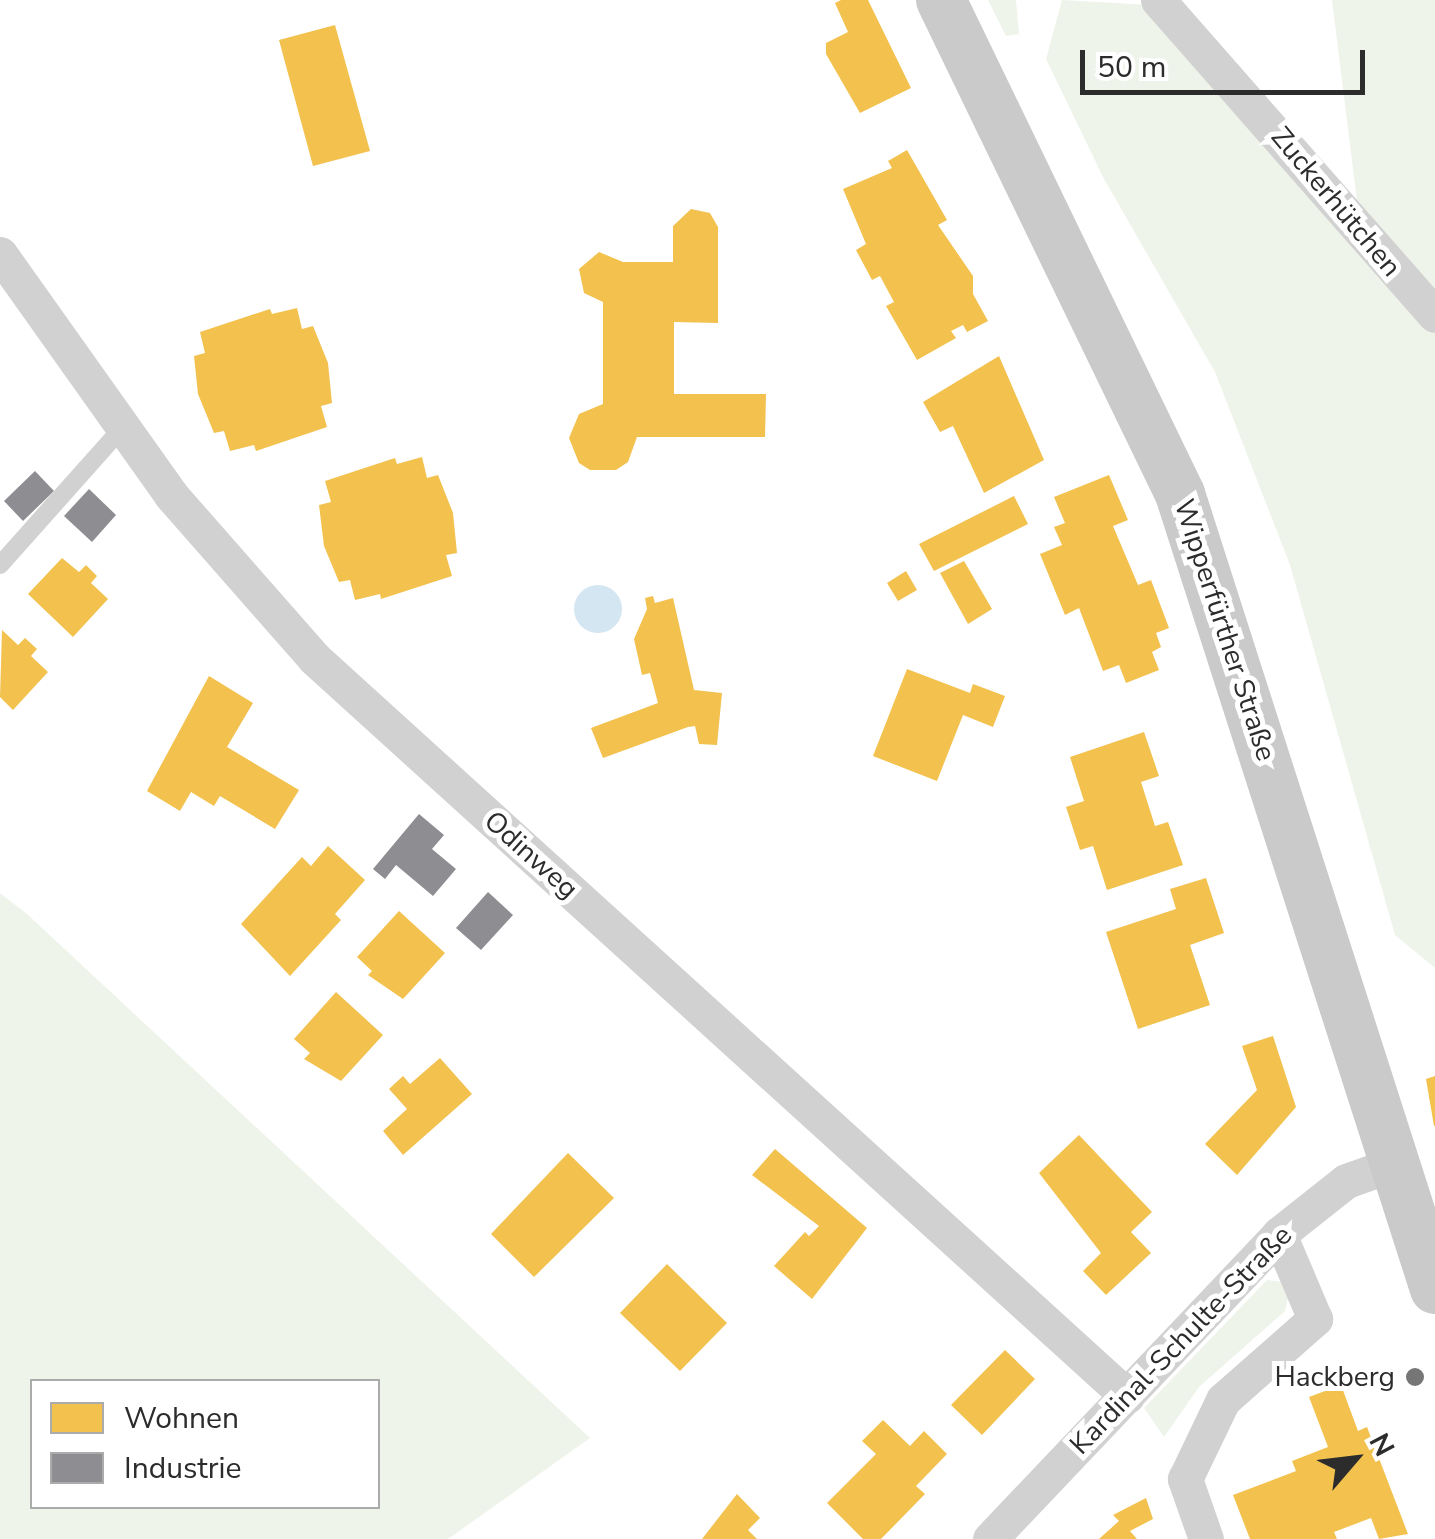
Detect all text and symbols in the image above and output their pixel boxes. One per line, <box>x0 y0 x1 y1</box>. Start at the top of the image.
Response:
scale bar <box>1085 30 1370 92</box>
text: 50 m <box>1097 47 1166 88</box>
street label: Zuckerhütchen <box>1264 121 1408 283</box>
street label: Wipperfürther Straße <box>1167 495 1283 765</box>
street label: Odinweg <box>477 804 585 906</box>
street label: Kardinal-Schulte-Straße <box>1063 1219 1299 1461</box>
place label: Hackberg <box>1274 1360 1395 1394</box>
marker: Hackberg <box>1404 1366 1426 1388</box>
legend <box>30 1379 380 1509</box>
text: Wohnen <box>124 1398 239 1439</box>
north arrow <box>1305 1409 1405 1509</box>
text: N <box>1360 1427 1403 1463</box>
text: Industrie <box>124 1448 241 1489</box>

